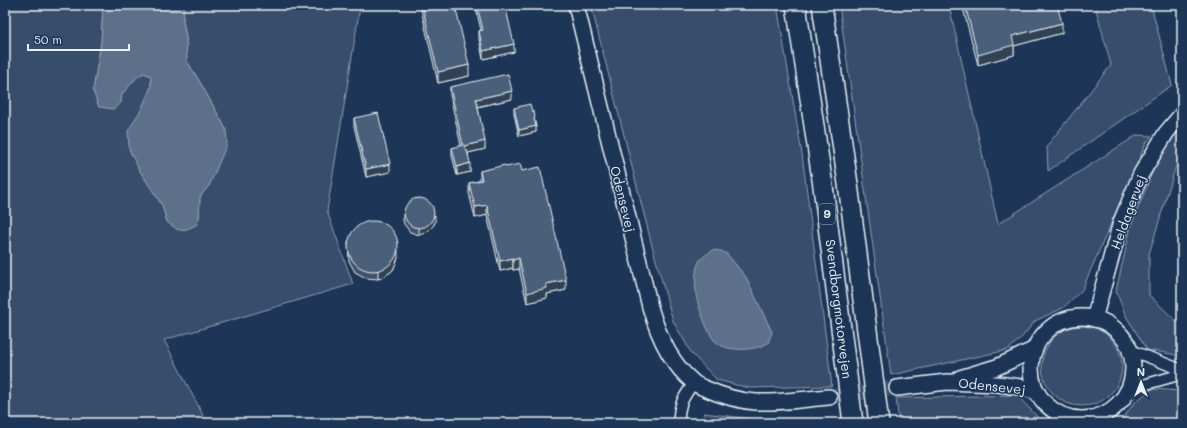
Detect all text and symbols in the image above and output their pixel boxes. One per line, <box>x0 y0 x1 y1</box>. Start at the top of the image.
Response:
scale bar <box>28 26 129 52</box>
text: 50 m <box>34 31 62 47</box>
street label: Odensevej <box>607 164 640 234</box>
street label: Heldagervej <box>1106 172 1149 252</box>
road number: 9 <box>819 204 835 224</box>
street label: Svendborgmotorvejen <box>823 238 856 380</box>
north arrow <box>1121 362 1161 402</box>
text: N <box>1137 364 1145 379</box>
street label: Odensevej <box>958 374 1026 397</box>

